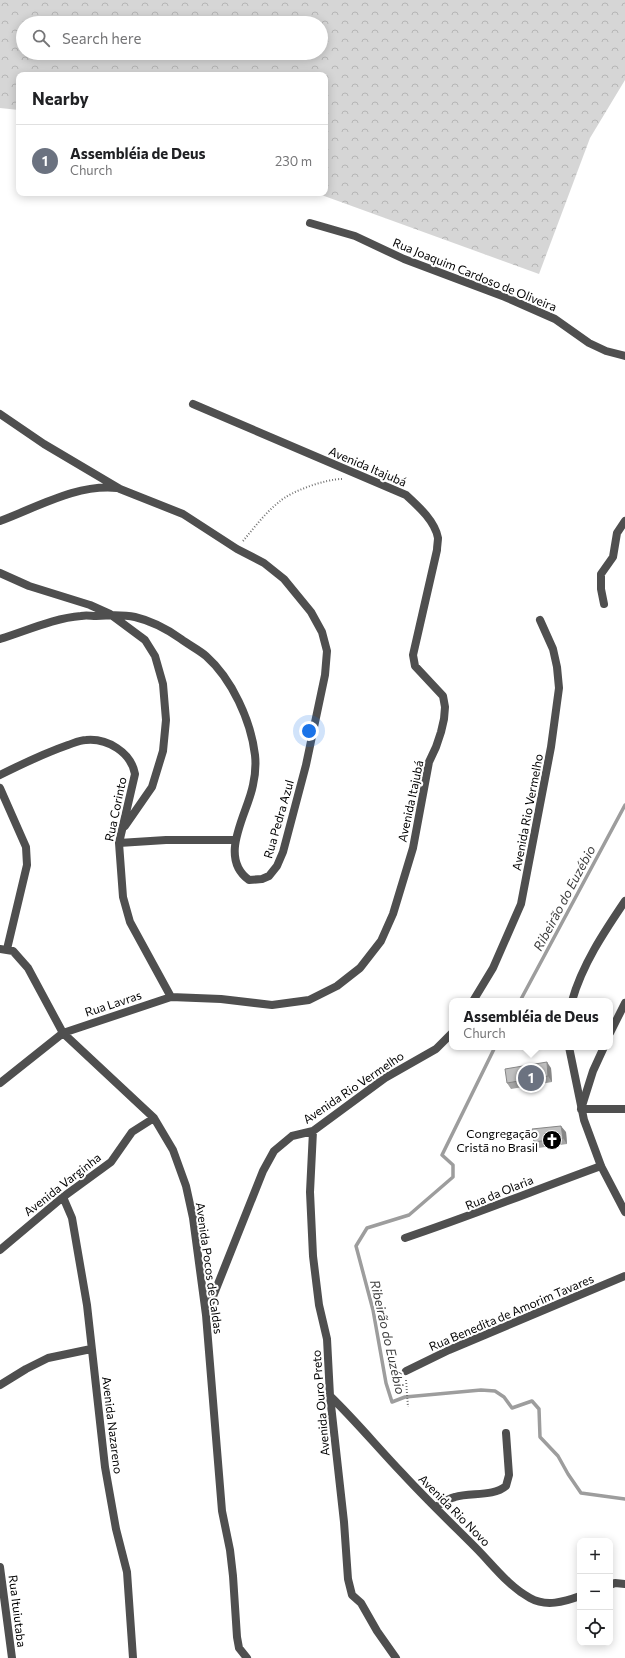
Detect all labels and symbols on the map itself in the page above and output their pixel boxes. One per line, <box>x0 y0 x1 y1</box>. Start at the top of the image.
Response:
street label: Rua Joaquim Cardoso de Oliveira <box>391 235 559 314</box>
street label: Avenida Itajubá <box>327 443 409 489</box>
your location <box>299 721 319 741</box>
street label: Avenida Rio Vermelho <box>509 752 545 872</box>
street label: Avenida Itajubá <box>395 759 425 843</box>
street label: Rua Corinto <box>101 776 129 842</box>
street label: Rua Pedra Azul <box>260 778 296 860</box>
water label: Ribeirão do Euzébio <box>530 842 599 953</box>
street label: Rua Lavras <box>83 987 143 1019</box>
street label: Avenida Rio Vermelho <box>300 1048 406 1126</box>
pin: 1 <box>518 1063 544 1093</box>
place label: Congregação Cristã no Brasil <box>456 1126 538 1154</box>
church icon: Congregação Cristã no Brasil <box>541 1129 563 1151</box>
street label: Avenida Varginha <box>21 1150 103 1218</box>
street label: Rua da Olaria <box>463 1172 535 1212</box>
street label: Avenida Pocos de Caldas <box>194 1201 226 1335</box>
street label: Rua Benedita de Amorim Tavares <box>426 1271 596 1353</box>
water label: Ribeirão do Euzébio <box>367 1278 409 1396</box>
street label: Avenida Ouro Preto <box>308 1349 332 1457</box>
street label: Avenida Nazareno <box>100 1375 126 1475</box>
street label: Avenida Rio Novo <box>416 1471 494 1549</box>
street label: Rua Ituiutaba <box>7 1574 29 1648</box>

